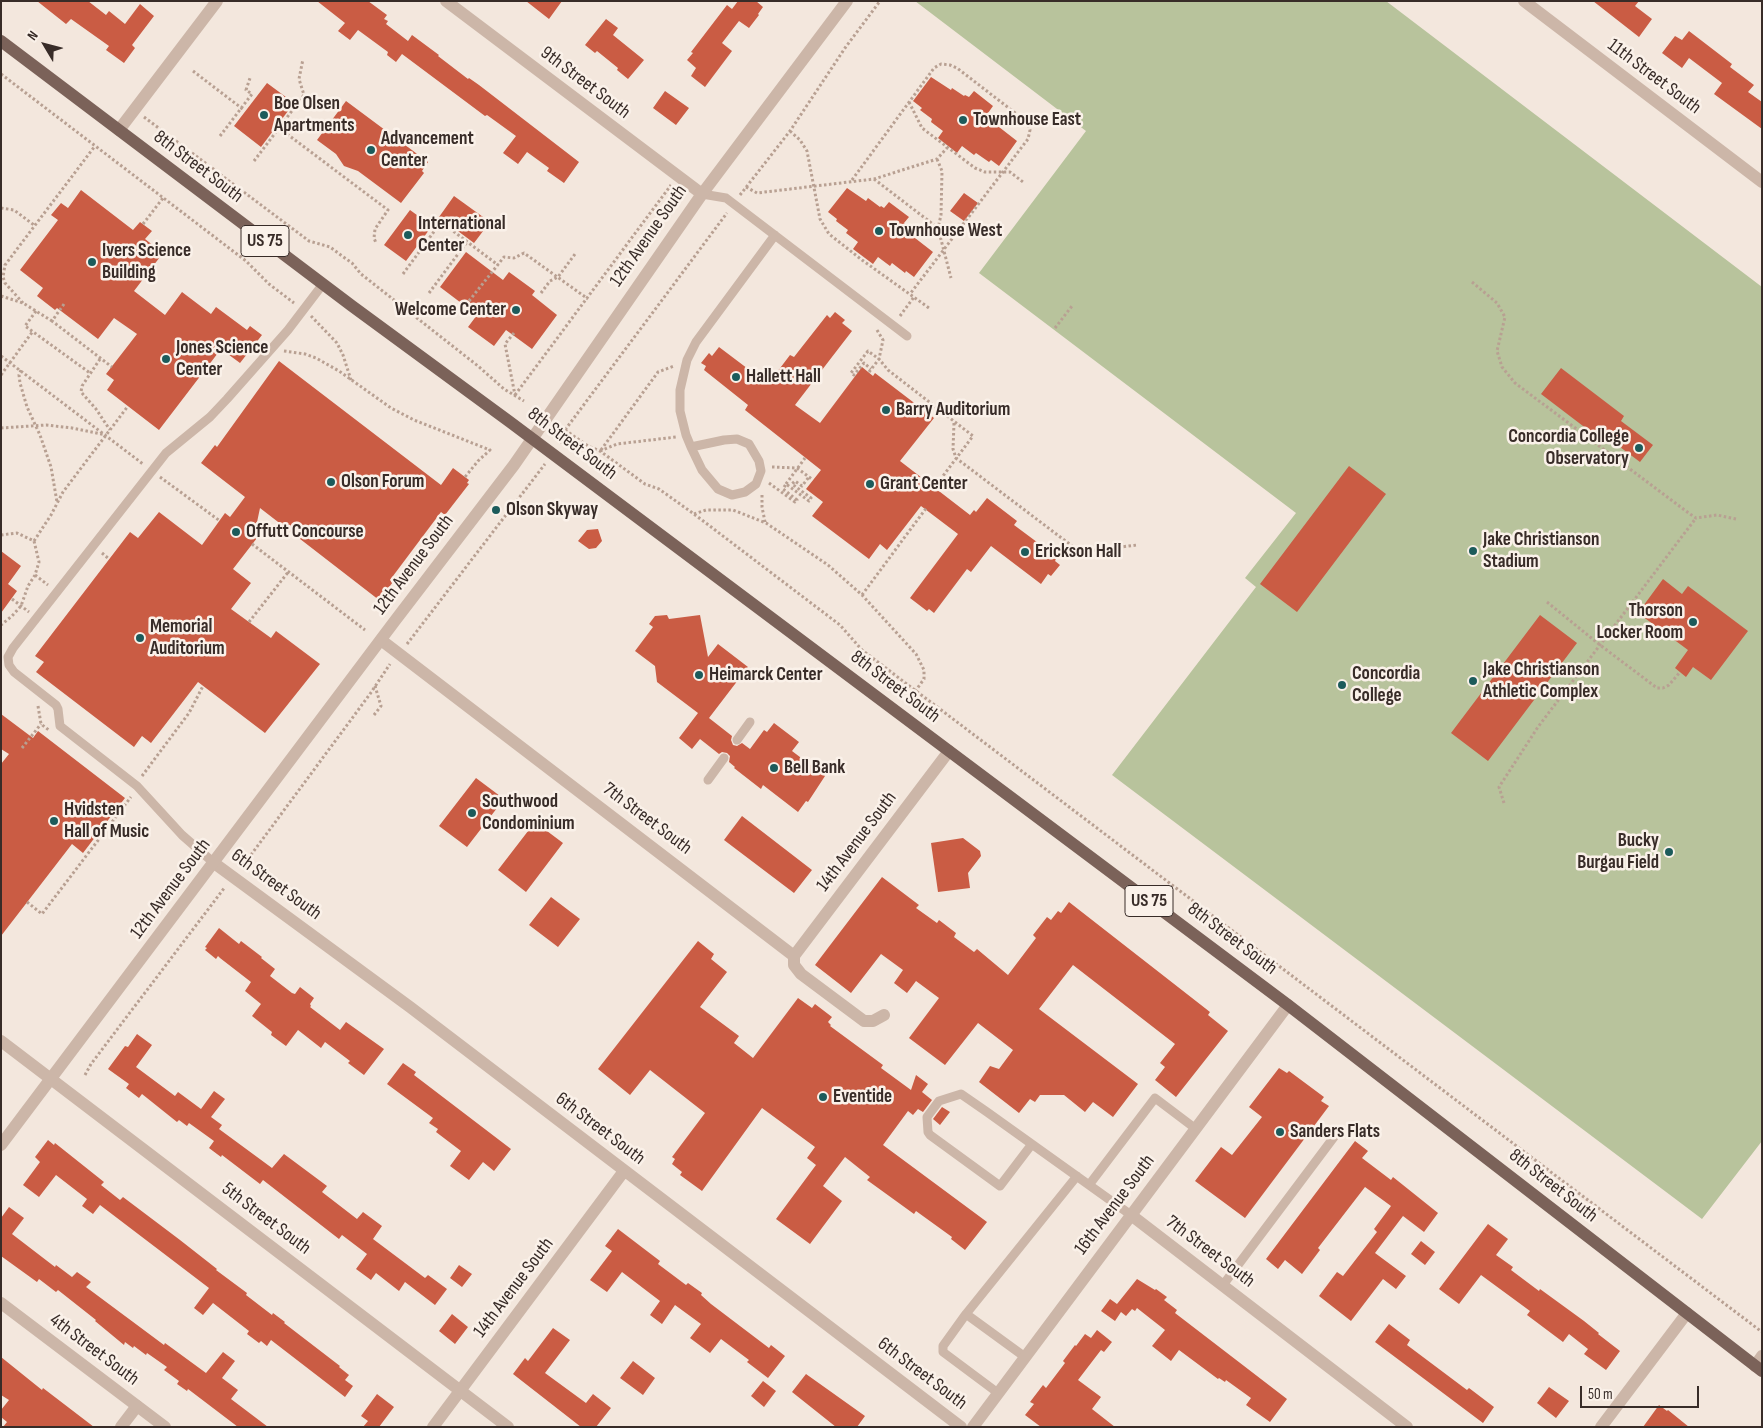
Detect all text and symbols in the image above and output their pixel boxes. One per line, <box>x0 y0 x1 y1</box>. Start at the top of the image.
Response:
north arrow <box>20 20 70 70</box>
text: N <box>24 28 42 44</box>
street label: 11th Street South <box>1603 34 1705 120</box>
street label: 9th Street South <box>536 42 634 124</box>
place label: Boe Olsen Apartments <box>274 93 355 137</box>
marker: Boe Olsen Apartments <box>258 109 270 121</box>
place label: Townhouse East <box>973 109 1081 131</box>
marker: Townhouse East <box>957 114 969 126</box>
street label: 8th Street South <box>149 126 247 208</box>
place label: Advancement Center <box>381 128 474 172</box>
marker: Advancement Center <box>365 144 377 156</box>
street label: 12th Avenue South <box>606 181 692 291</box>
place label: International Center <box>418 213 506 257</box>
place label: Townhouse West <box>889 220 1002 242</box>
marker: Townhouse West <box>873 225 885 237</box>
road number: US 75 <box>241 226 289 256</box>
marker: International Center <box>402 229 414 241</box>
place label: Ivers Science Building <box>102 240 191 284</box>
marker: Ivers Science Building <box>86 256 98 268</box>
place label: Welcome Center <box>395 299 506 321</box>
marker: Welcome Center <box>510 304 522 316</box>
place label: Jones Science Center <box>176 337 268 381</box>
marker: Jones Science Center <box>160 353 172 365</box>
place label: Hallett Hall <box>746 366 821 388</box>
marker: Hallett Hall <box>730 371 742 383</box>
place label: Barry Auditorium <box>896 399 1010 421</box>
street label: 8th Street South <box>523 403 621 485</box>
marker: Barry Auditorium <box>880 404 892 416</box>
place label: Concordia College Observatory <box>1508 426 1629 470</box>
marker: Concordia College Observatory <box>1633 442 1645 454</box>
place label: Olson Forum <box>341 471 424 493</box>
place label: Grant Center <box>880 473 968 495</box>
marker: Olson Forum <box>325 476 337 488</box>
marker: Grant Center <box>864 478 876 490</box>
place label: Olson Skyway <box>506 499 598 521</box>
marker: Olson Skyway <box>490 504 502 516</box>
street label: 12th Avenue South <box>369 511 459 619</box>
place label: Offutt Concourse <box>246 521 364 543</box>
marker: Offutt Concourse <box>230 526 242 538</box>
place label: Jake Christianson Stadium <box>1483 529 1599 573</box>
place label: Erickson Hall <box>1035 541 1121 563</box>
marker: Jake Christianson Stadium <box>1467 545 1479 557</box>
marker: Erickson Hall <box>1019 546 1031 558</box>
place label: Thorson Locker Room <box>1596 600 1683 644</box>
place label: Memorial Auditorium <box>150 616 225 660</box>
marker: Thorson Locker Room <box>1687 616 1699 628</box>
marker: Memorial Auditorium <box>134 632 146 644</box>
street label: 8th Street South <box>846 646 944 728</box>
place label: Jake Christianson Athletic Complex <box>1483 659 1599 703</box>
place label: Concordia College <box>1352 663 1420 707</box>
place label: Heimarck Center <box>709 664 823 686</box>
marker: Heimarck Center <box>693 669 705 681</box>
marker: Jake Christianson Athletic Complex <box>1467 675 1479 687</box>
marker: Concordia College <box>1336 679 1348 691</box>
place label: Bell Bank <box>784 757 845 779</box>
marker: Bell Bank <box>768 762 780 774</box>
street label: 7th Street South <box>598 778 696 860</box>
street label: 14th Avenue South <box>812 788 902 896</box>
place label: Southwood Condominium <box>482 791 575 835</box>
place label: Hvidsten Hall of Music <box>64 799 149 843</box>
marker: Southwood Condominium <box>466 807 478 819</box>
marker: Hvidsten Hall of Music <box>48 815 60 827</box>
place label: Bucky Burgau Field <box>1577 830 1659 874</box>
street label: 12th Avenue South <box>126 835 216 943</box>
street label: 6th Street South <box>226 845 326 925</box>
marker: Bucky Burgau Field <box>1663 846 1675 858</box>
road number: US 75 <box>1125 886 1173 916</box>
street label: 8th Street South <box>1183 898 1281 980</box>
place label: Eventide <box>833 1086 892 1108</box>
street label: 6th Street South <box>551 1088 649 1170</box>
marker: Eventide <box>817 1091 829 1103</box>
place label: Sanders Flats <box>1290 1121 1380 1143</box>
marker: Sanders Flats <box>1274 1126 1286 1138</box>
street label: 8th Street South <box>1504 1144 1602 1228</box>
street label: 16th Avenue South <box>1070 1151 1160 1259</box>
street label: 5th Street South <box>217 1178 315 1260</box>
street label: 7th Street South <box>1161 1211 1259 1293</box>
street label: 14th Avenue South <box>469 1234 559 1342</box>
street label: 4th Street South <box>45 1309 143 1391</box>
street label: 6th Street South <box>873 1333 971 1415</box>
scale bar <box>1583 1376 1702 1408</box>
text: 50 m <box>1588 1385 1613 1404</box>

